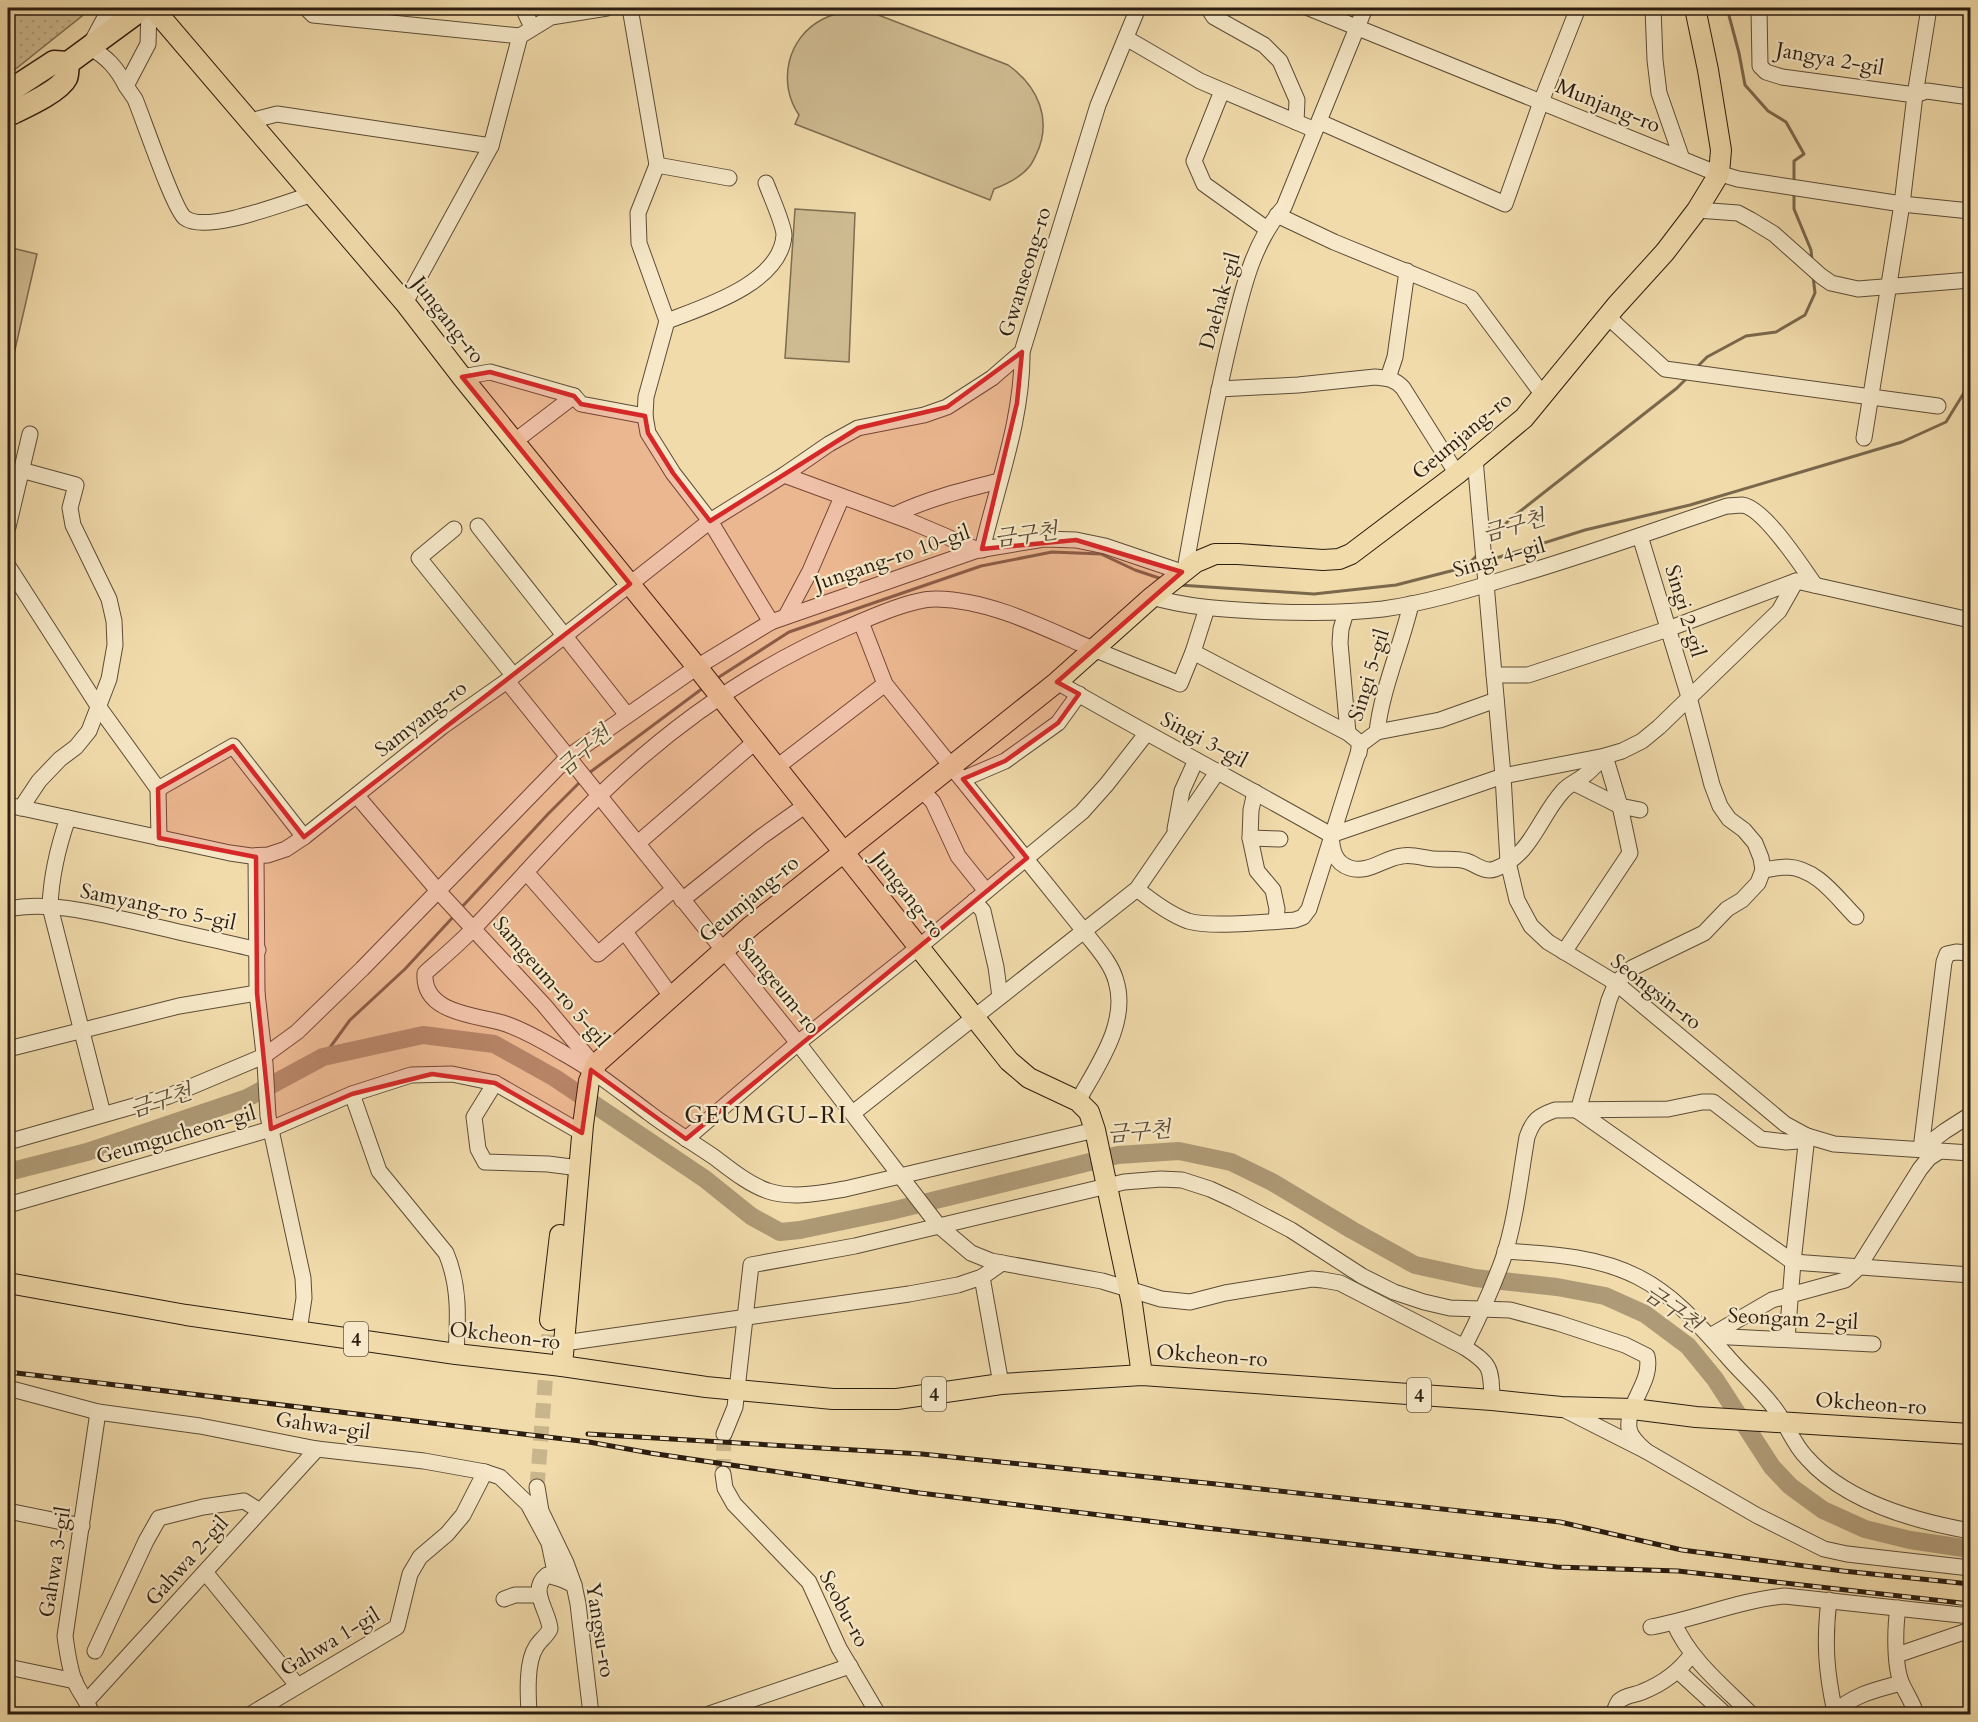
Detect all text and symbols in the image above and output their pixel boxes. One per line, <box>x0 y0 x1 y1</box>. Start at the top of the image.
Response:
street label: Jangya 2-gil <box>1771 35 1886 83</box>
street label: Munjang-ro <box>1551 72 1665 140</box>
street label: Gwanseong-ro <box>991 203 1059 341</box>
street label: Daehak-gil <box>1192 249 1248 353</box>
street label: Jungang-ro <box>403 268 491 370</box>
street label: Geumjang-ro <box>1406 386 1518 486</box>
water label: 금구천 <box>1479 502 1550 549</box>
water label: 금구천 <box>992 515 1061 554</box>
street label: Jungang-ro 10-gil <box>807 518 974 599</box>
street label: Singi 4-gil <box>1449 531 1549 585</box>
street label: Singi 2-gil <box>1657 561 1713 661</box>
street label: Singi 5-gil <box>1341 625 1397 725</box>
street label: Samyang-ro <box>369 674 473 764</box>
street label: Singi 3-gil <box>1155 705 1253 775</box>
water label: 금구천 <box>550 718 619 783</box>
street label: Jungang-ro <box>863 843 951 945</box>
street label: Geumjang-ro <box>693 849 805 949</box>
street label: Samyang-ro 5-gil <box>78 876 238 938</box>
street label: Samgeum-ro 5-gil <box>486 910 616 1054</box>
street label: Samgeum-ro <box>731 932 827 1040</box>
street label: Seongsin-ro <box>1604 947 1708 1037</box>
water label: 금구천 <box>126 1076 198 1125</box>
street label: Geumgucheon-gil <box>93 1098 259 1172</box>
district label: GEUMGU-RI <box>684 1099 848 1132</box>
water label: 금구천 <box>1106 1114 1174 1150</box>
water label: 금구천 <box>1638 1278 1709 1341</box>
street label: Seongam 2-gil <box>1727 1301 1859 1337</box>
street label: Okcheon-ro <box>448 1315 562 1357</box>
road number: 4 <box>344 1322 368 1356</box>
street label: Okcheon-ro <box>1155 1338 1269 1374</box>
road number: 4 <box>922 1377 946 1411</box>
road number: 4 <box>1407 1378 1431 1412</box>
street label: Okcheon-ro <box>1814 1386 1928 1422</box>
street label: Gahwa-gil <box>274 1405 372 1447</box>
street label: Gahwa 3-gil <box>32 1504 78 1620</box>
street label: Gahwa 2-gil <box>139 1510 235 1612</box>
street label: Seobu-ro <box>812 1566 876 1652</box>
street label: Yangsu-ro <box>578 1581 622 1679</box>
street label: Gahwa 1-gil <box>275 1601 385 1683</box>

